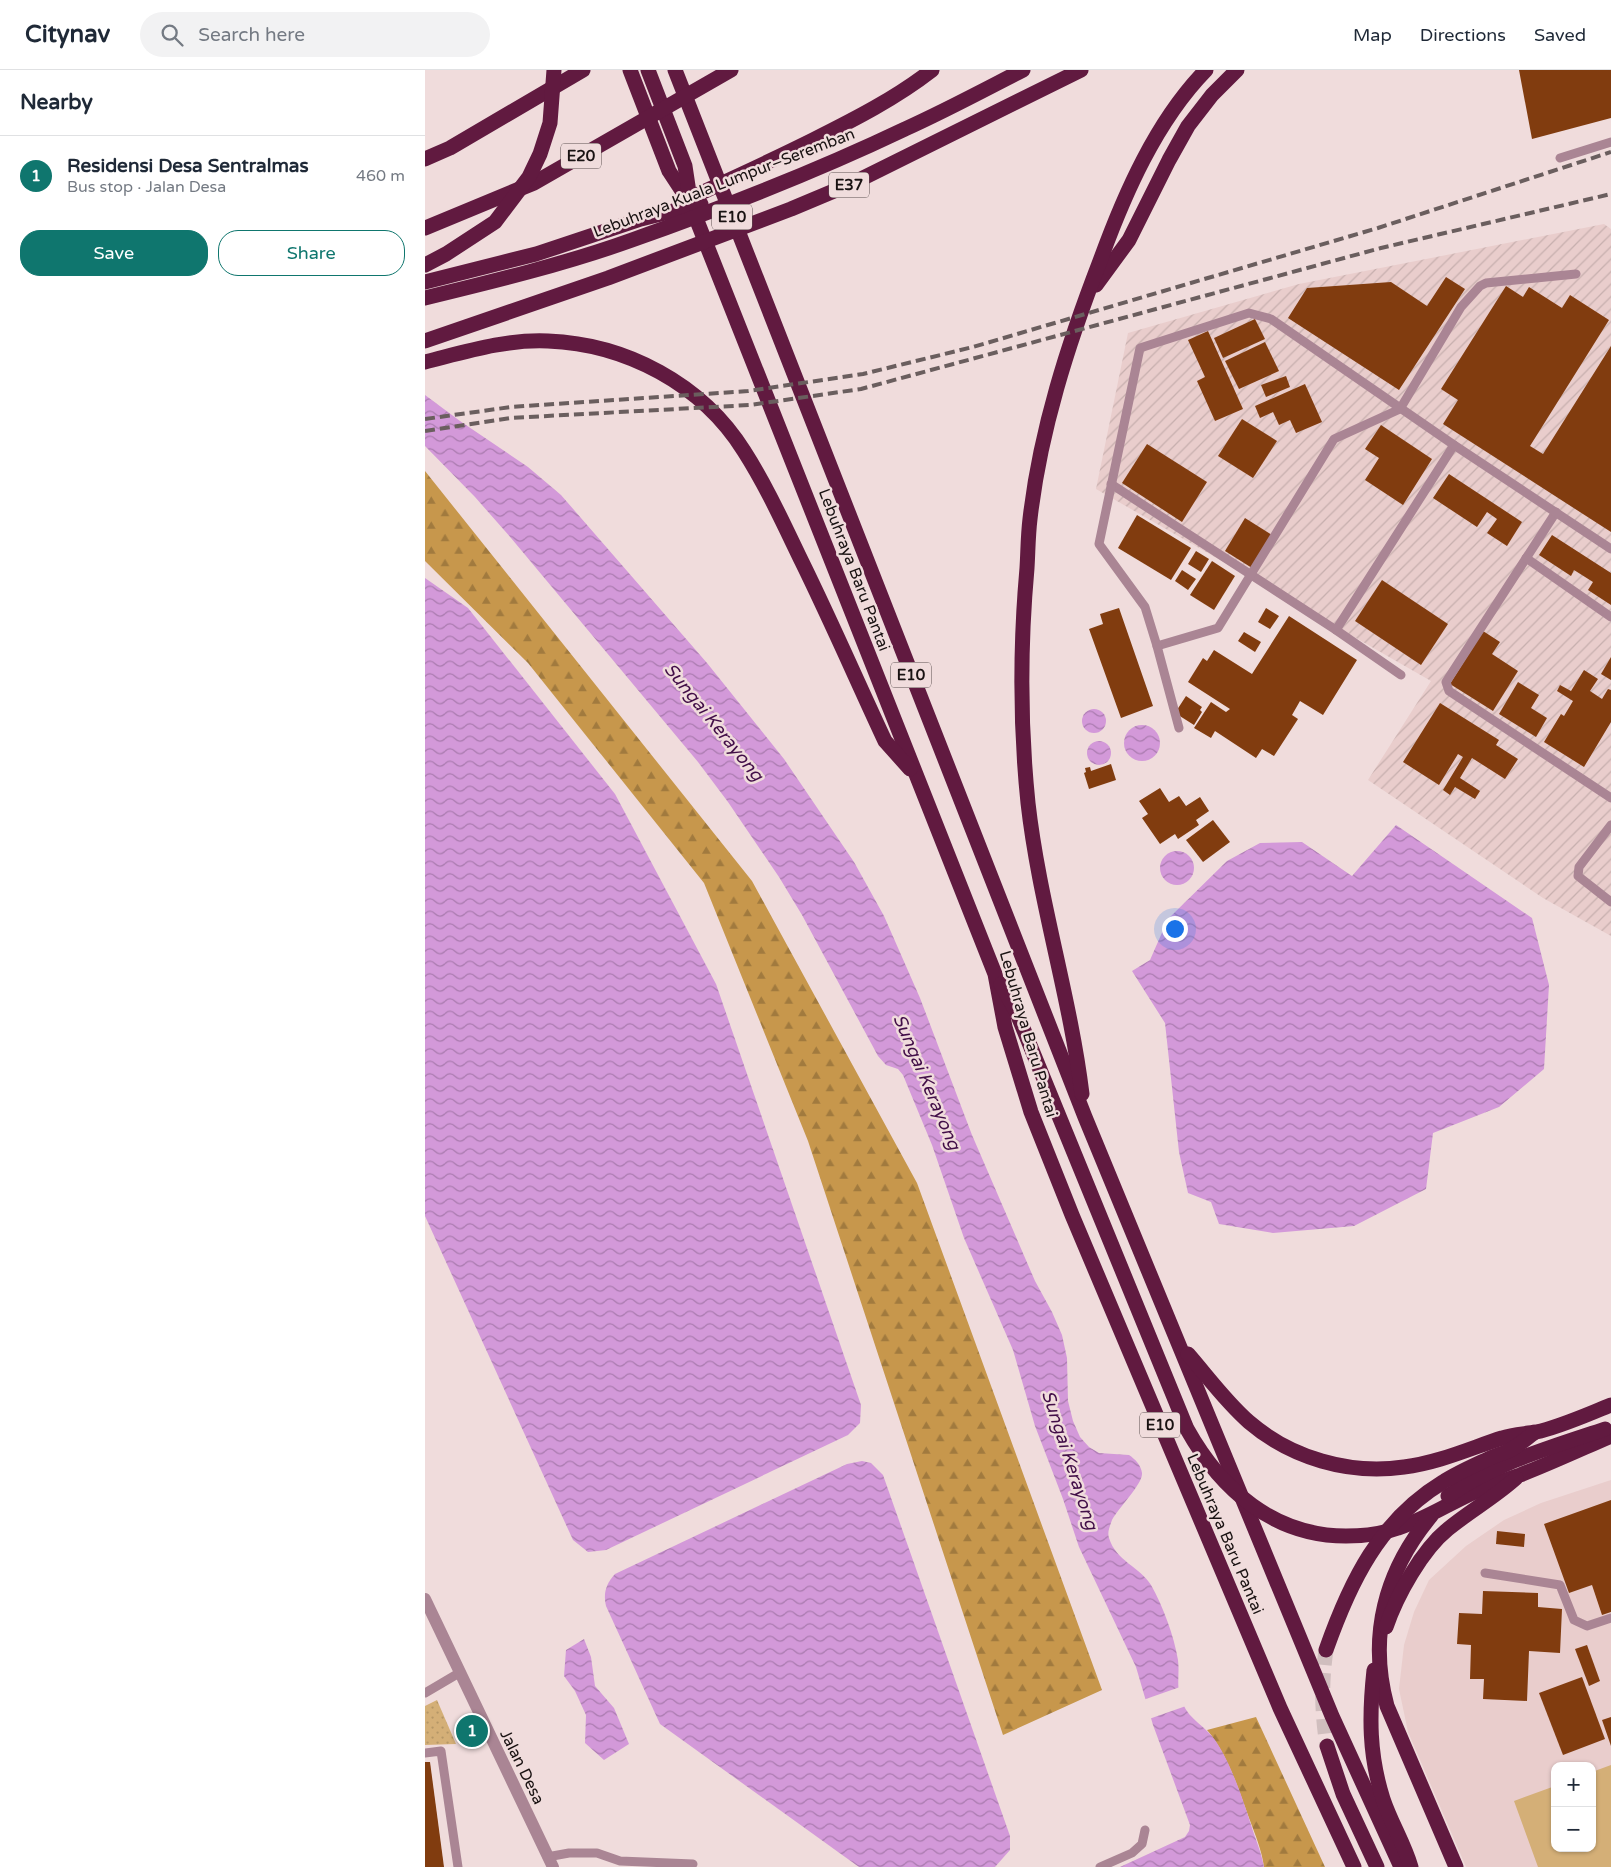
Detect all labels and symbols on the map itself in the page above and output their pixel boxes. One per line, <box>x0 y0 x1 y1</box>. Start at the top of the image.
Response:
street label: Lebuhraya Kuala Lumpur–Seremban <box>590 124 858 242</box>
road number: E20 <box>561 144 601 168</box>
road number: E37 <box>829 172 869 198</box>
road number: E10 <box>712 204 752 230</box>
street label: Lebuhraya Baru Pantai <box>814 486 894 654</box>
water label: Sungai Kerayong <box>660 659 769 787</box>
road number: E10 <box>891 662 931 688</box>
your location <box>1162 916 1188 942</box>
street label: Lebuhraya Baru Pantai <box>995 948 1061 1120</box>
water label: Sungai Kerayong <box>888 1011 966 1155</box>
water label: Sungai Kerayong <box>1037 1387 1103 1534</box>
road number: E10 <box>1140 1412 1180 1438</box>
street label: Lebuhraya Baru Pantai <box>1182 1451 1268 1617</box>
pin: 1 <box>456 1712 488 1750</box>
street label: Jalan Desa <box>495 1726 549 1808</box>

